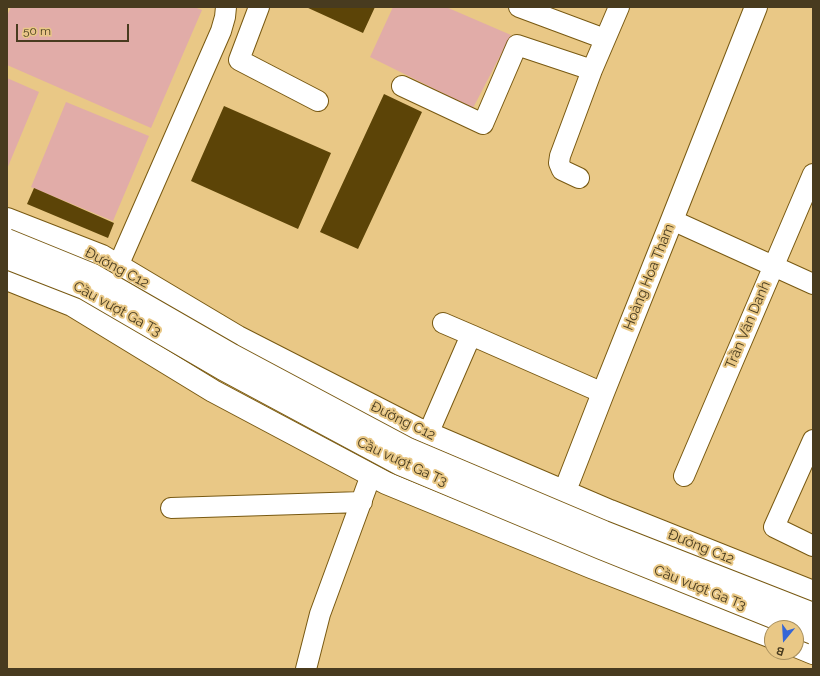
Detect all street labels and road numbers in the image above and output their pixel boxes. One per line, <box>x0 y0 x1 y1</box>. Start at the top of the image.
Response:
street label: Hoàng Hoa Thám <box>620 221 678 333</box>
street label: Đường C12 <box>82 244 152 292</box>
street label: Cầu vượt Ga T3 <box>70 278 164 340</box>
street label: Trần Văn Danh <box>722 279 774 371</box>
street label: Đường C12 <box>368 398 438 444</box>
street label: Cầu vượt Ga T3 <box>354 434 450 490</box>
street label: Đường C12 <box>665 526 737 568</box>
street label: Cầu vượt Ga T3 <box>652 562 748 614</box>

